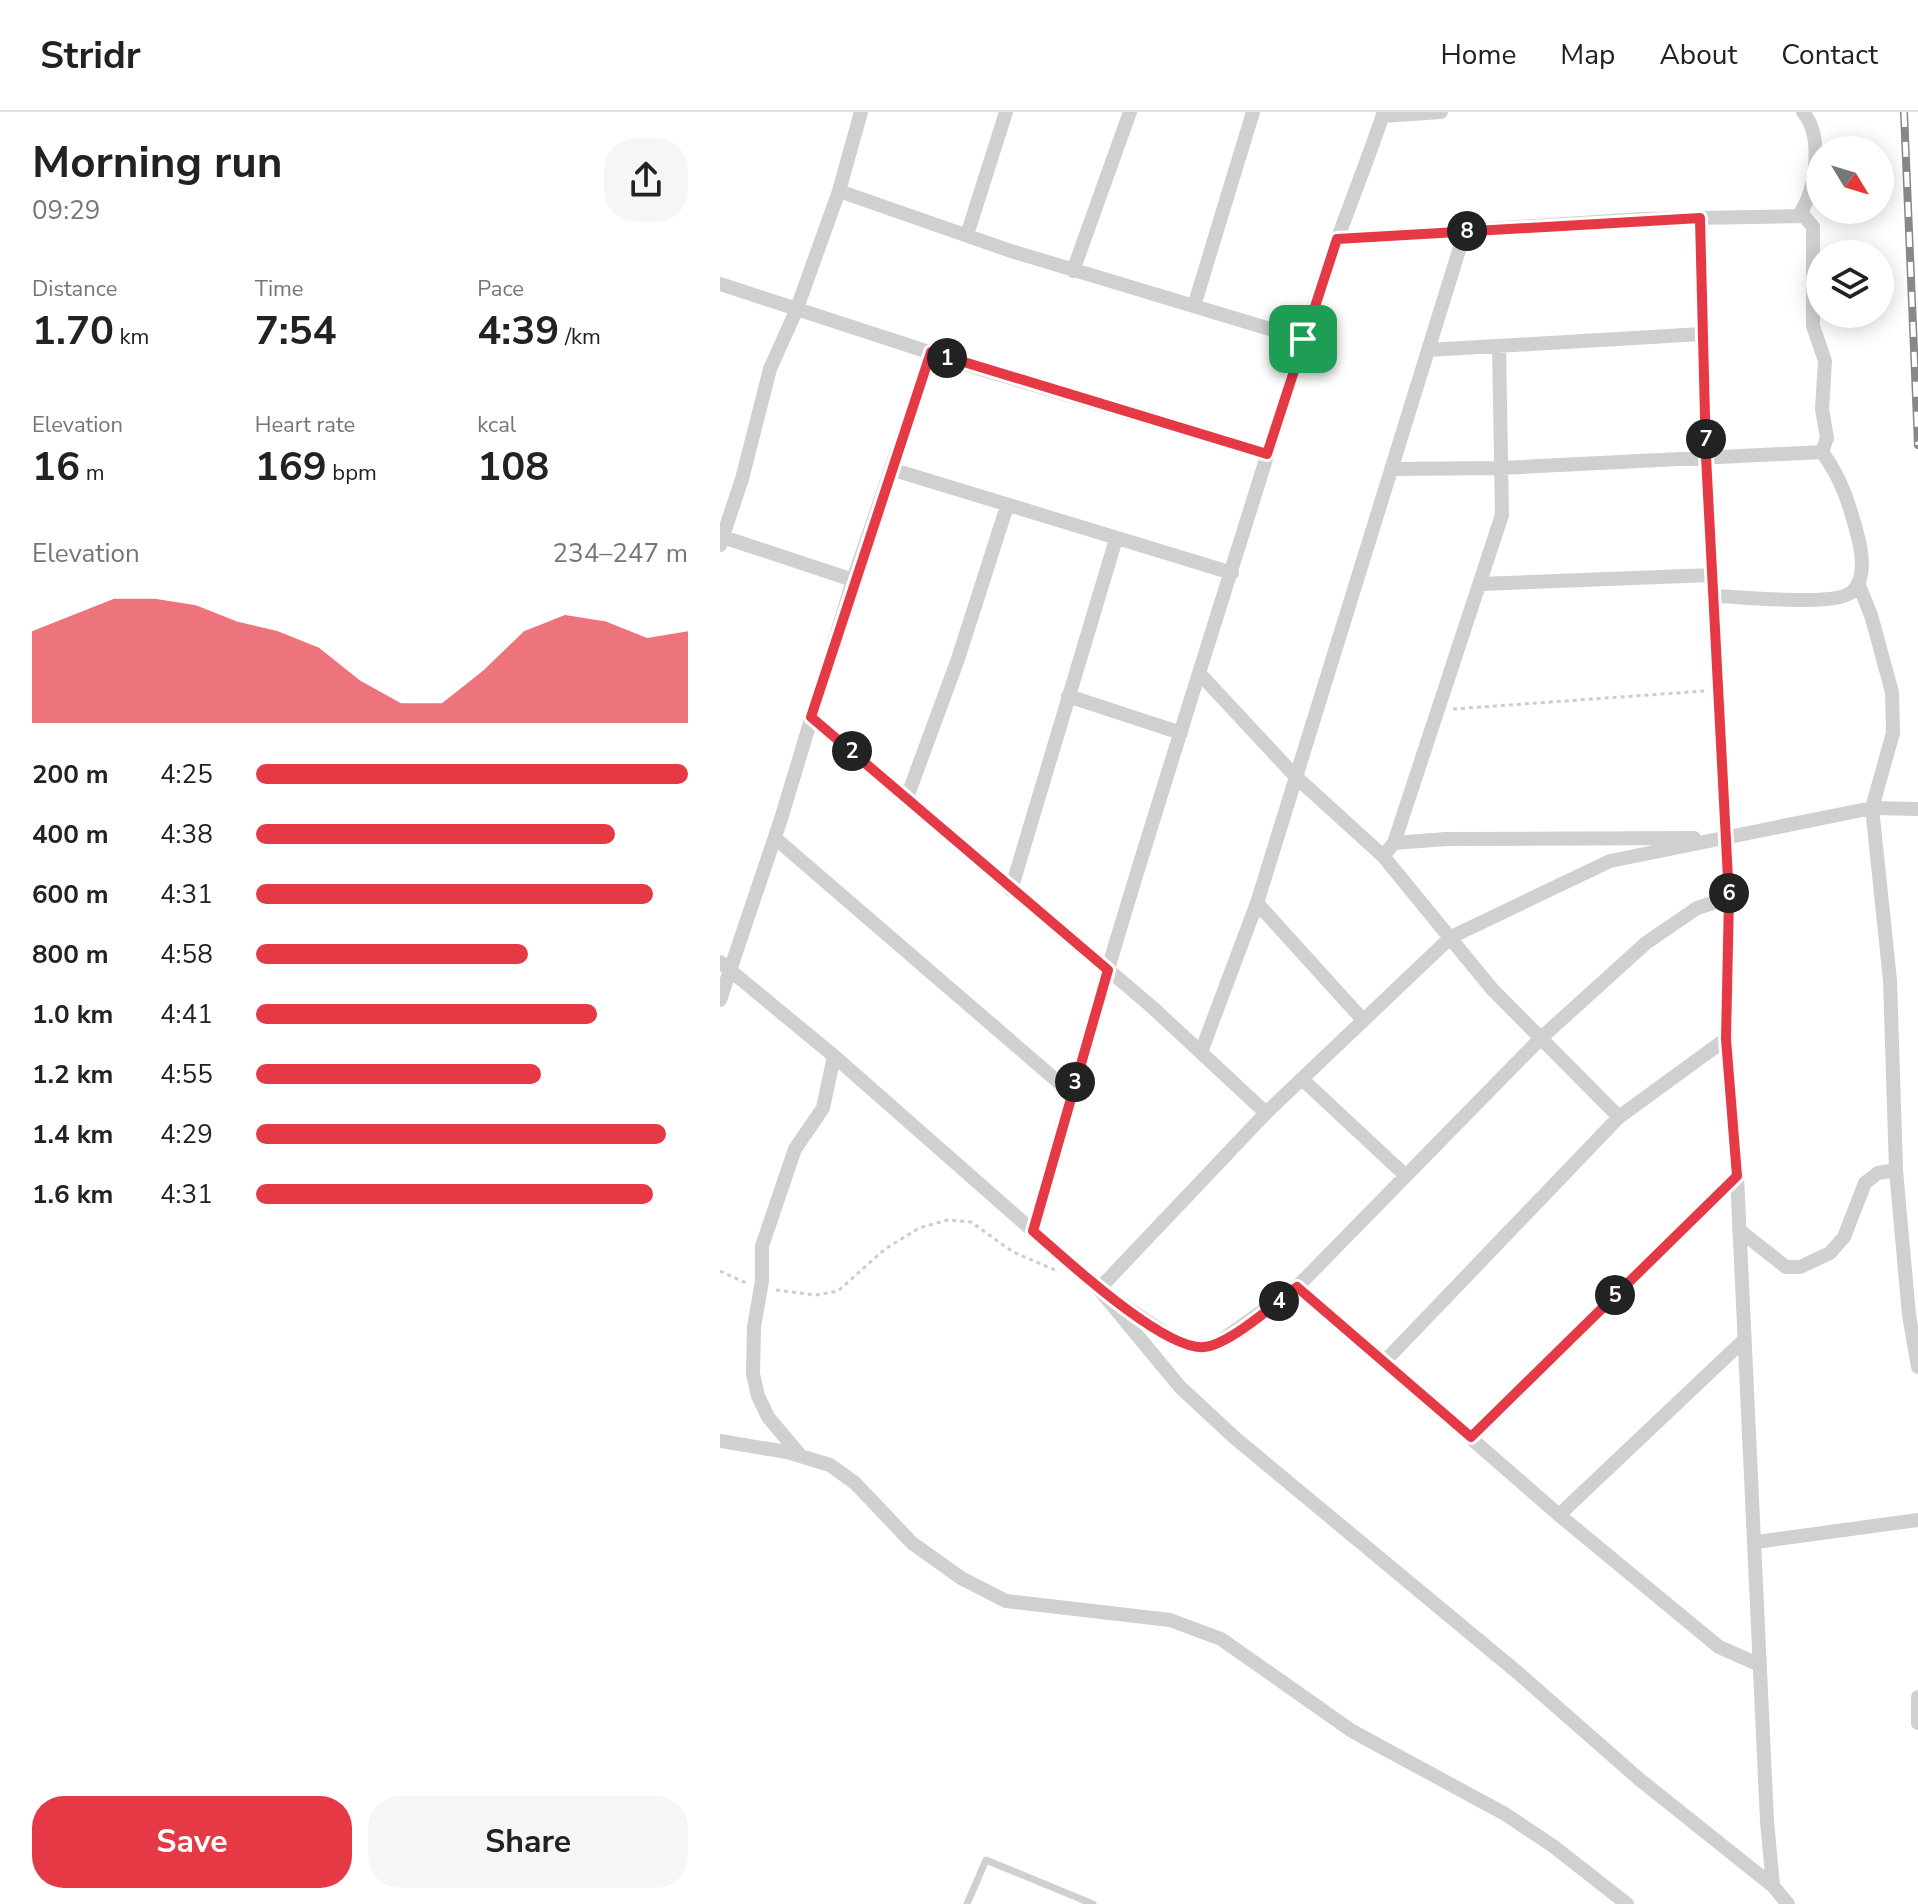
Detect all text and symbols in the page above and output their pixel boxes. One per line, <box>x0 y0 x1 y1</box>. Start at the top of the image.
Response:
text: Stridr <box>40 30 141 81</box>
text: Home <box>1441 36 1516 74</box>
text: Map <box>1560 36 1615 74</box>
text: About <box>1659 36 1737 74</box>
text: Contact <box>1781 36 1878 74</box>
text: Morning run <box>32 133 282 193</box>
north arrow <box>1806 136 1894 224</box>
map controls <box>1806 136 1894 328</box>
button: share <box>604 138 688 222</box>
text: 09:29 <box>32 193 100 228</box>
pin: 8 <box>1447 211 1487 251</box>
text: 8 <box>1460 216 1474 246</box>
button: layers <box>1806 240 1894 328</box>
text: Distance <box>32 274 117 304</box>
text: Time <box>255 274 304 304</box>
text: Pace <box>477 274 524 304</box>
text: 1.70 <box>32 304 114 358</box>
text: 7:54 <box>255 304 337 358</box>
text: 4:39 <box>477 304 559 358</box>
pin <box>1269 305 1337 373</box>
icon: arrive <box>1281 317 1325 361</box>
text: km <box>114 322 149 352</box>
text: /km <box>559 322 601 352</box>
pin: 1 <box>927 338 967 378</box>
text: 1 <box>940 343 954 373</box>
text: Elevation <box>32 410 123 440</box>
text: Heart rate <box>255 410 355 440</box>
text: kcal <box>477 410 516 440</box>
pin: 7 <box>1686 419 1726 459</box>
text: 7 <box>1699 424 1713 454</box>
text: 16 <box>32 440 80 494</box>
text: 169 <box>255 440 327 494</box>
text: 108 <box>477 440 549 494</box>
text: m <box>80 458 105 488</box>
text: bpm <box>327 458 377 488</box>
text: Elevation <box>32 536 140 571</box>
text: 234–247 m <box>552 536 688 571</box>
pin: 2 <box>832 731 872 771</box>
text: 2 <box>845 736 859 766</box>
text: 200 m <box>32 757 109 792</box>
text: 4:25 <box>160 757 213 792</box>
text: 400 m <box>32 817 109 852</box>
text: 4:38 <box>160 817 213 852</box>
pin: 6 <box>1709 873 1749 913</box>
text: 600 m <box>32 877 109 912</box>
text: 4:31 <box>160 877 213 912</box>
text: 6 <box>1722 878 1736 908</box>
text: 800 m <box>32 937 109 972</box>
text: 4:58 <box>160 937 213 972</box>
text: 1.0 km <box>32 997 113 1032</box>
text: 4:41 <box>160 997 213 1032</box>
text: 1.2 km <box>32 1057 113 1092</box>
text: 4:55 <box>160 1057 213 1092</box>
pin: 3 <box>1055 1062 1095 1102</box>
text: 3 <box>1068 1067 1082 1097</box>
text: 1.4 km <box>32 1117 113 1152</box>
text: 4:29 <box>160 1117 213 1152</box>
text: 1.6 km <box>32 1177 113 1212</box>
text: 4:31 <box>160 1177 213 1212</box>
pin: 5 <box>1595 1275 1635 1315</box>
text: 5 <box>1608 1280 1622 1310</box>
pin: 4 <box>1259 1281 1299 1321</box>
text: 4 <box>1272 1286 1286 1316</box>
button: Save <box>32 1796 352 1888</box>
button: Share <box>368 1796 688 1888</box>

